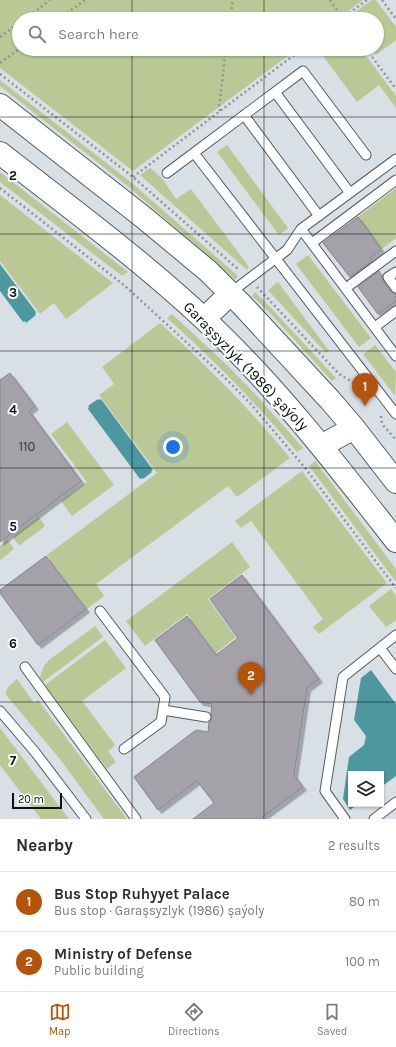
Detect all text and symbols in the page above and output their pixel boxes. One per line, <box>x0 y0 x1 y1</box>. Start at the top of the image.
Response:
search box <box>12 12 384 56</box>
icon: search <box>26 23 48 45</box>
text: Search here <box>58 25 139 43</box>
text: 2 <box>9 168 17 183</box>
text: 3 <box>9 285 17 300</box>
street label: Garaşsyzlyk (1986) şaýoly <box>180 298 312 434</box>
pin: 1 <box>352 373 378 406</box>
text: 4 <box>9 402 17 417</box>
your location <box>163 437 183 457</box>
house number: 110 <box>19 439 35 454</box>
text: 5 <box>9 519 17 534</box>
text: 6 <box>9 636 17 651</box>
pin: 2 <box>238 662 264 695</box>
text: 7 <box>10 753 17 768</box>
map controls <box>348 771 384 807</box>
button: layers <box>348 771 384 807</box>
scale bar <box>12 791 62 810</box>
text: 20 m <box>18 793 44 806</box>
text: Nearby <box>16 835 73 855</box>
text: 2 results <box>328 838 380 853</box>
text: Bus Stop Ruhyyet Palace <box>54 885 230 903</box>
text: 1 <box>27 894 31 909</box>
text: 80 m <box>349 894 380 909</box>
text: Bus stop · Garaşsyzlyk (1986) şaýoly <box>54 903 264 918</box>
text: Ministry of Defense <box>54 945 192 963</box>
text: 2 <box>25 954 33 969</box>
text: 100 m <box>345 954 380 969</box>
text: Public building <box>54 963 144 978</box>
tab: Map <box>49 1001 71 1038</box>
tab: Directions <box>168 1001 220 1038</box>
tab: Saved <box>317 1001 347 1038</box>

